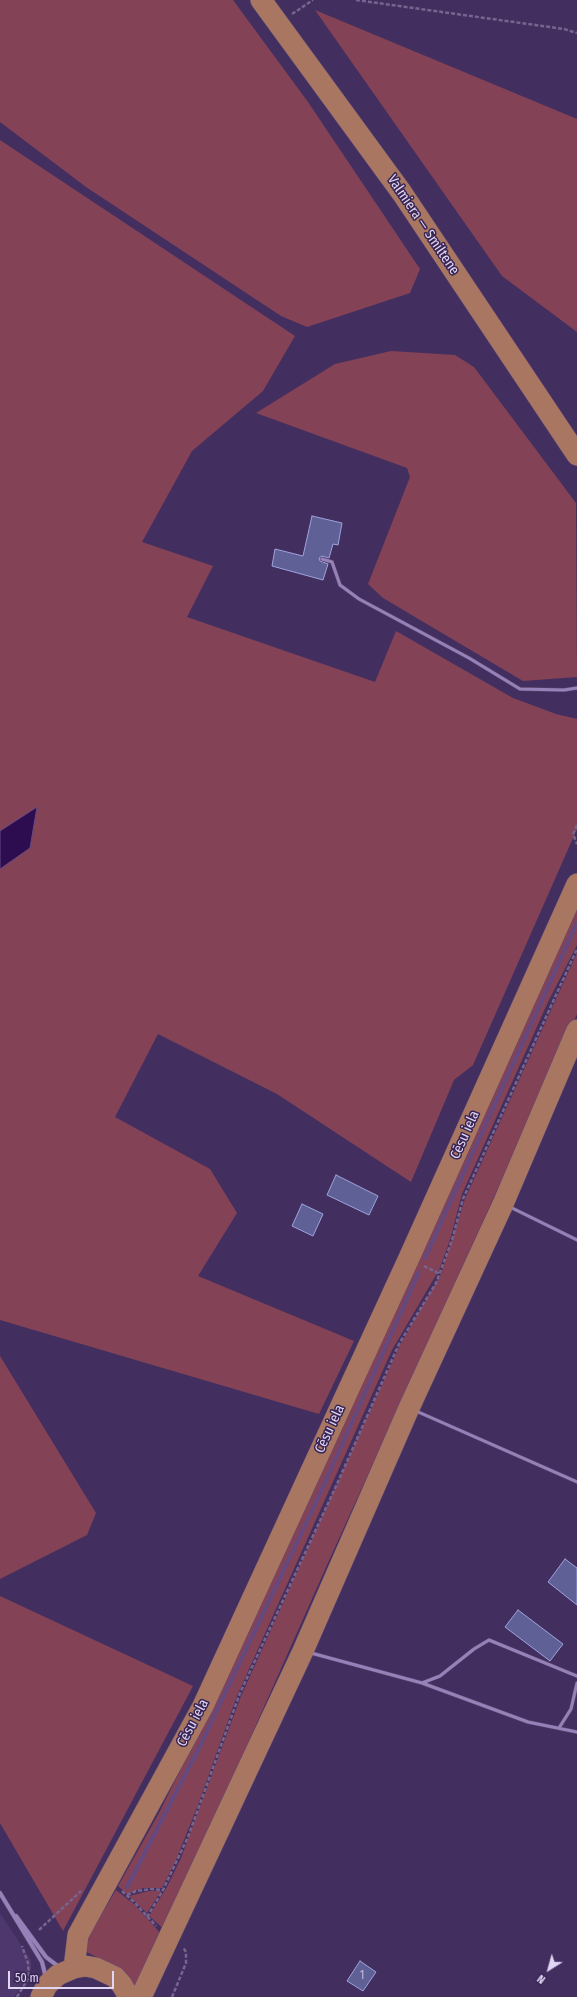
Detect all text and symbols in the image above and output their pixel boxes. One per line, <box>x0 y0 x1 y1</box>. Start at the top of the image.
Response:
street label: Valmiera — Smiltene <box>383 172 463 278</box>
street label: Cēsu iela <box>447 1108 483 1162</box>
street label: Cēsu iela <box>312 1402 348 1456</box>
street label: Cēsu iela <box>174 1696 212 1750</box>
north arrow <box>529 1949 569 1989</box>
scale bar <box>10 1963 116 1989</box>
house number: 1 <box>360 1969 364 1983</box>
text: 50 m <box>15 1971 39 1985</box>
text: N <box>535 1972 548 1986</box>

